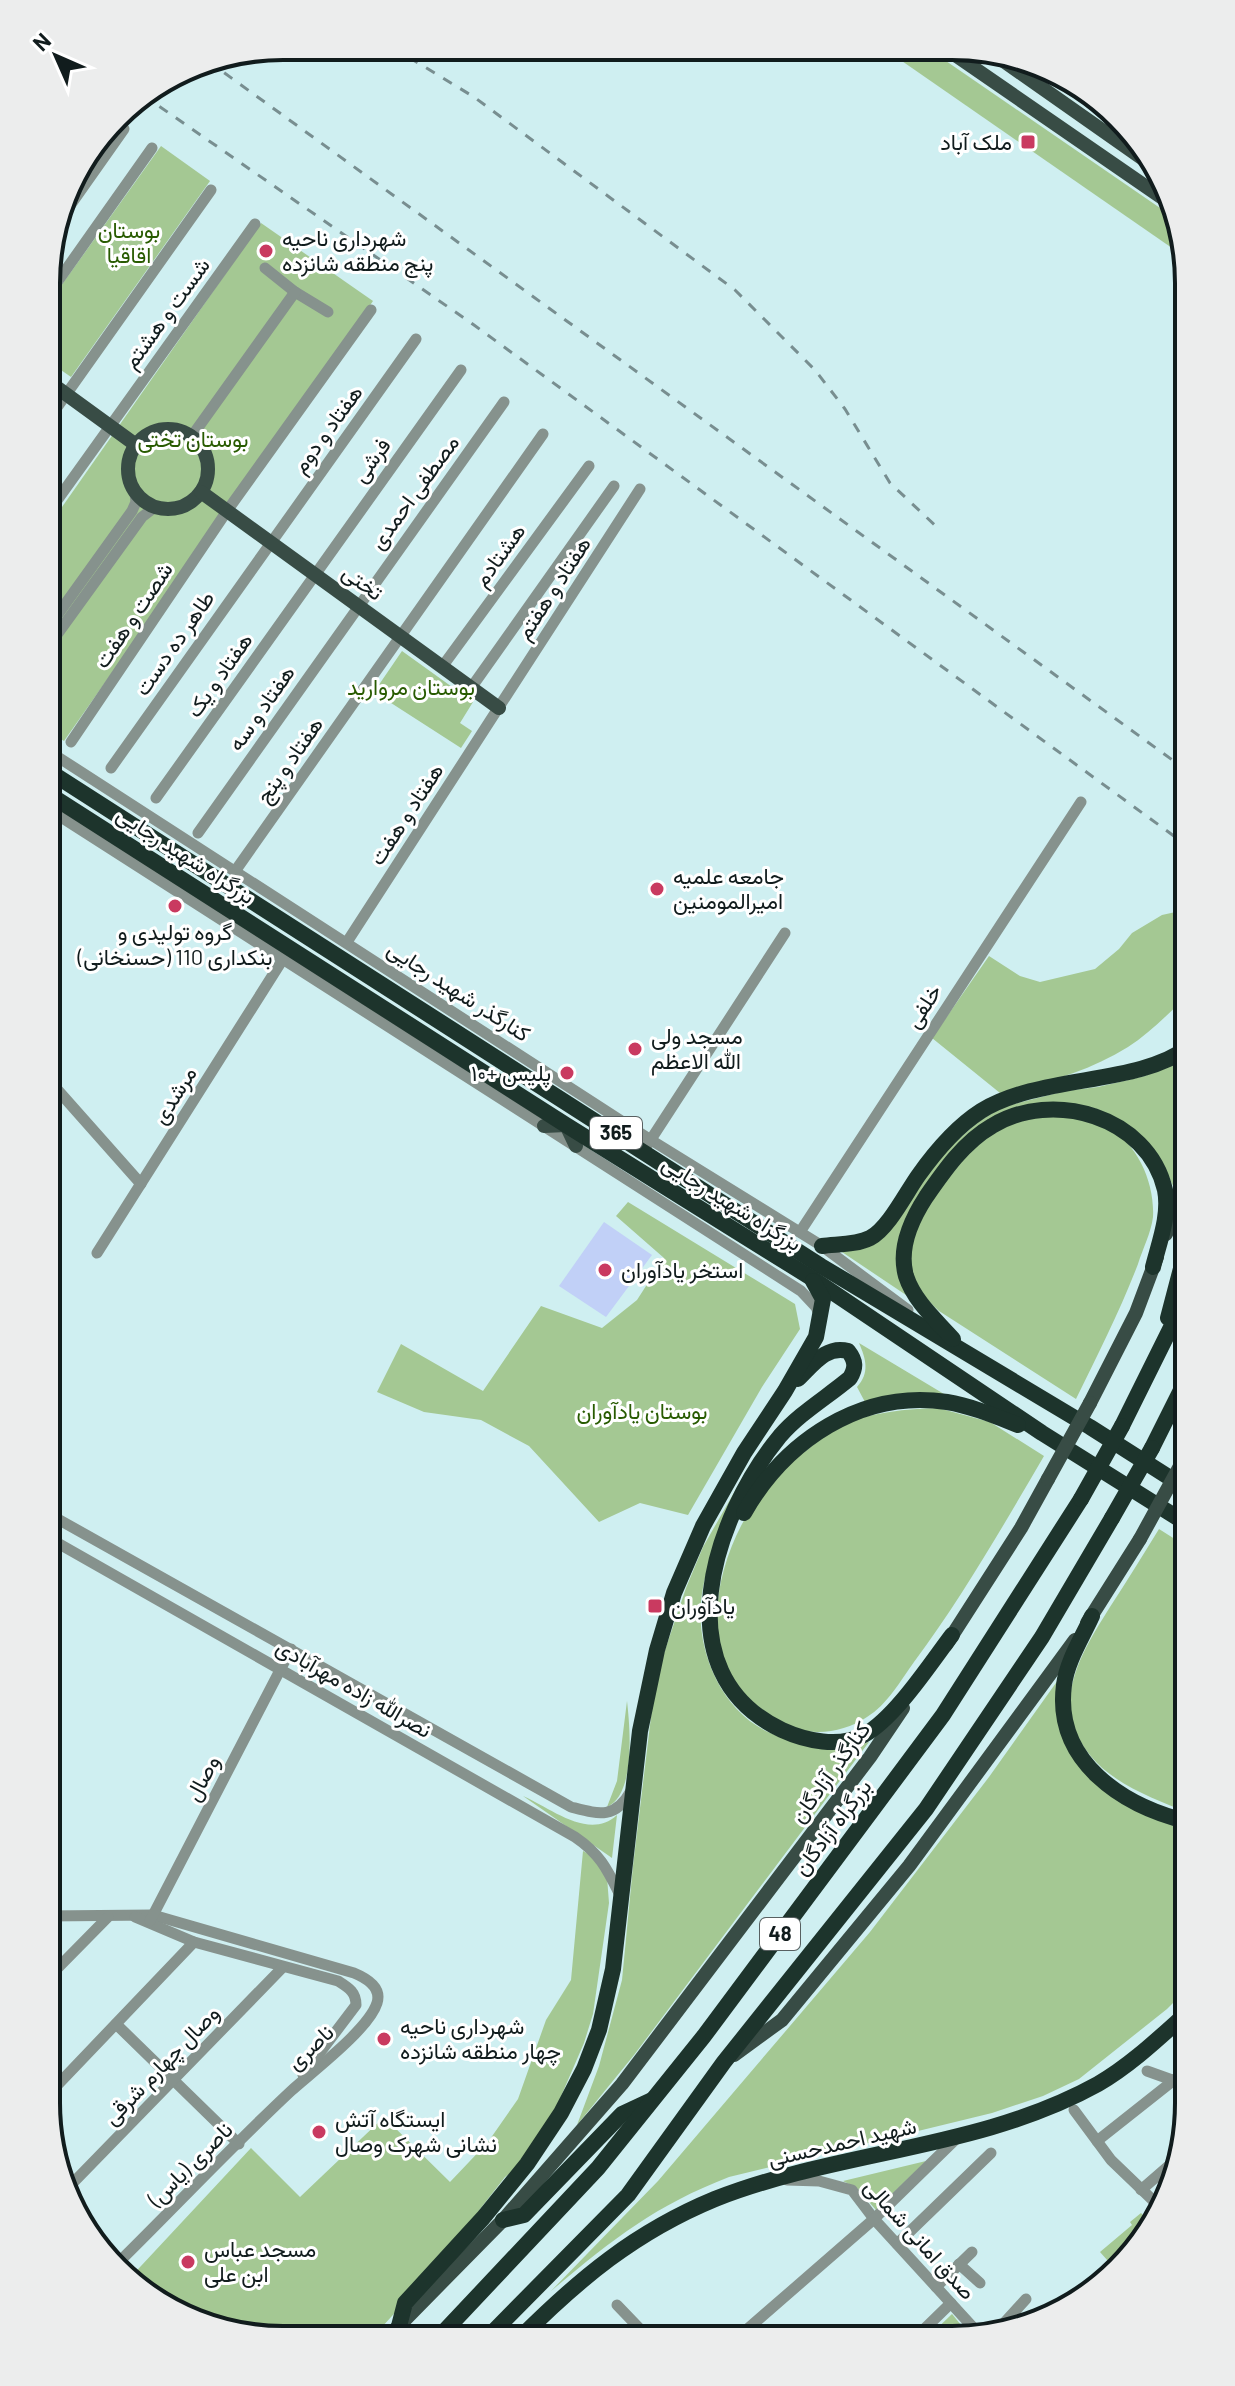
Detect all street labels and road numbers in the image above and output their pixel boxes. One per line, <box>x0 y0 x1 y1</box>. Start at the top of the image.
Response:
street label: شست و هشتم <box>116 252 217 375</box>
street label: هفتاد و دوم <box>285 379 369 479</box>
street label: مصطفی احمدی <box>363 429 465 555</box>
street label: فرشی <box>345 432 397 488</box>
street label: هشتادم <box>467 518 532 593</box>
street label: هفتاد و هفتم <box>509 531 598 645</box>
street label: شصت و هفت <box>87 557 179 673</box>
street label: تختی <box>337 558 389 606</box>
street label: طاهر ده دست <box>128 585 220 701</box>
street label: هفتاد و یک <box>180 627 258 723</box>
street label: هفتاد و سه <box>221 660 301 756</box>
street label: هفتاد و پنج <box>249 711 330 809</box>
street label: هفتاد و هفت <box>363 758 449 870</box>
street label: بزرگراه شهید رجایی <box>111 800 261 910</box>
street label: کنارگذر شهید رجایی <box>382 934 536 1048</box>
street label: خلفی <box>898 979 948 1033</box>
street label: مرشدی <box>145 1061 203 1129</box>
road number: 365 <box>590 1117 642 1149</box>
street label: بزرگراه شهید رجایی <box>657 1149 807 1257</box>
street label: نصرالله زاده مهرآبادی <box>271 1632 437 1744</box>
street label: کنارگذر آزادگان <box>784 1716 876 1828</box>
street label: وصال <box>178 1750 226 1806</box>
street label: بزرگراه آزادگان <box>787 1773 877 1881</box>
road number: 48 <box>760 1918 800 1950</box>
street label: وصال چهارم شرقی <box>97 1999 226 2131</box>
street label: ناصری <box>281 2018 339 2076</box>
street label: شهید احمدحسنی <box>765 2111 919 2173</box>
street label: ناصری (یاس) <box>141 2116 238 2213</box>
street label: صدق امانی شمالی <box>858 2173 982 2305</box>

